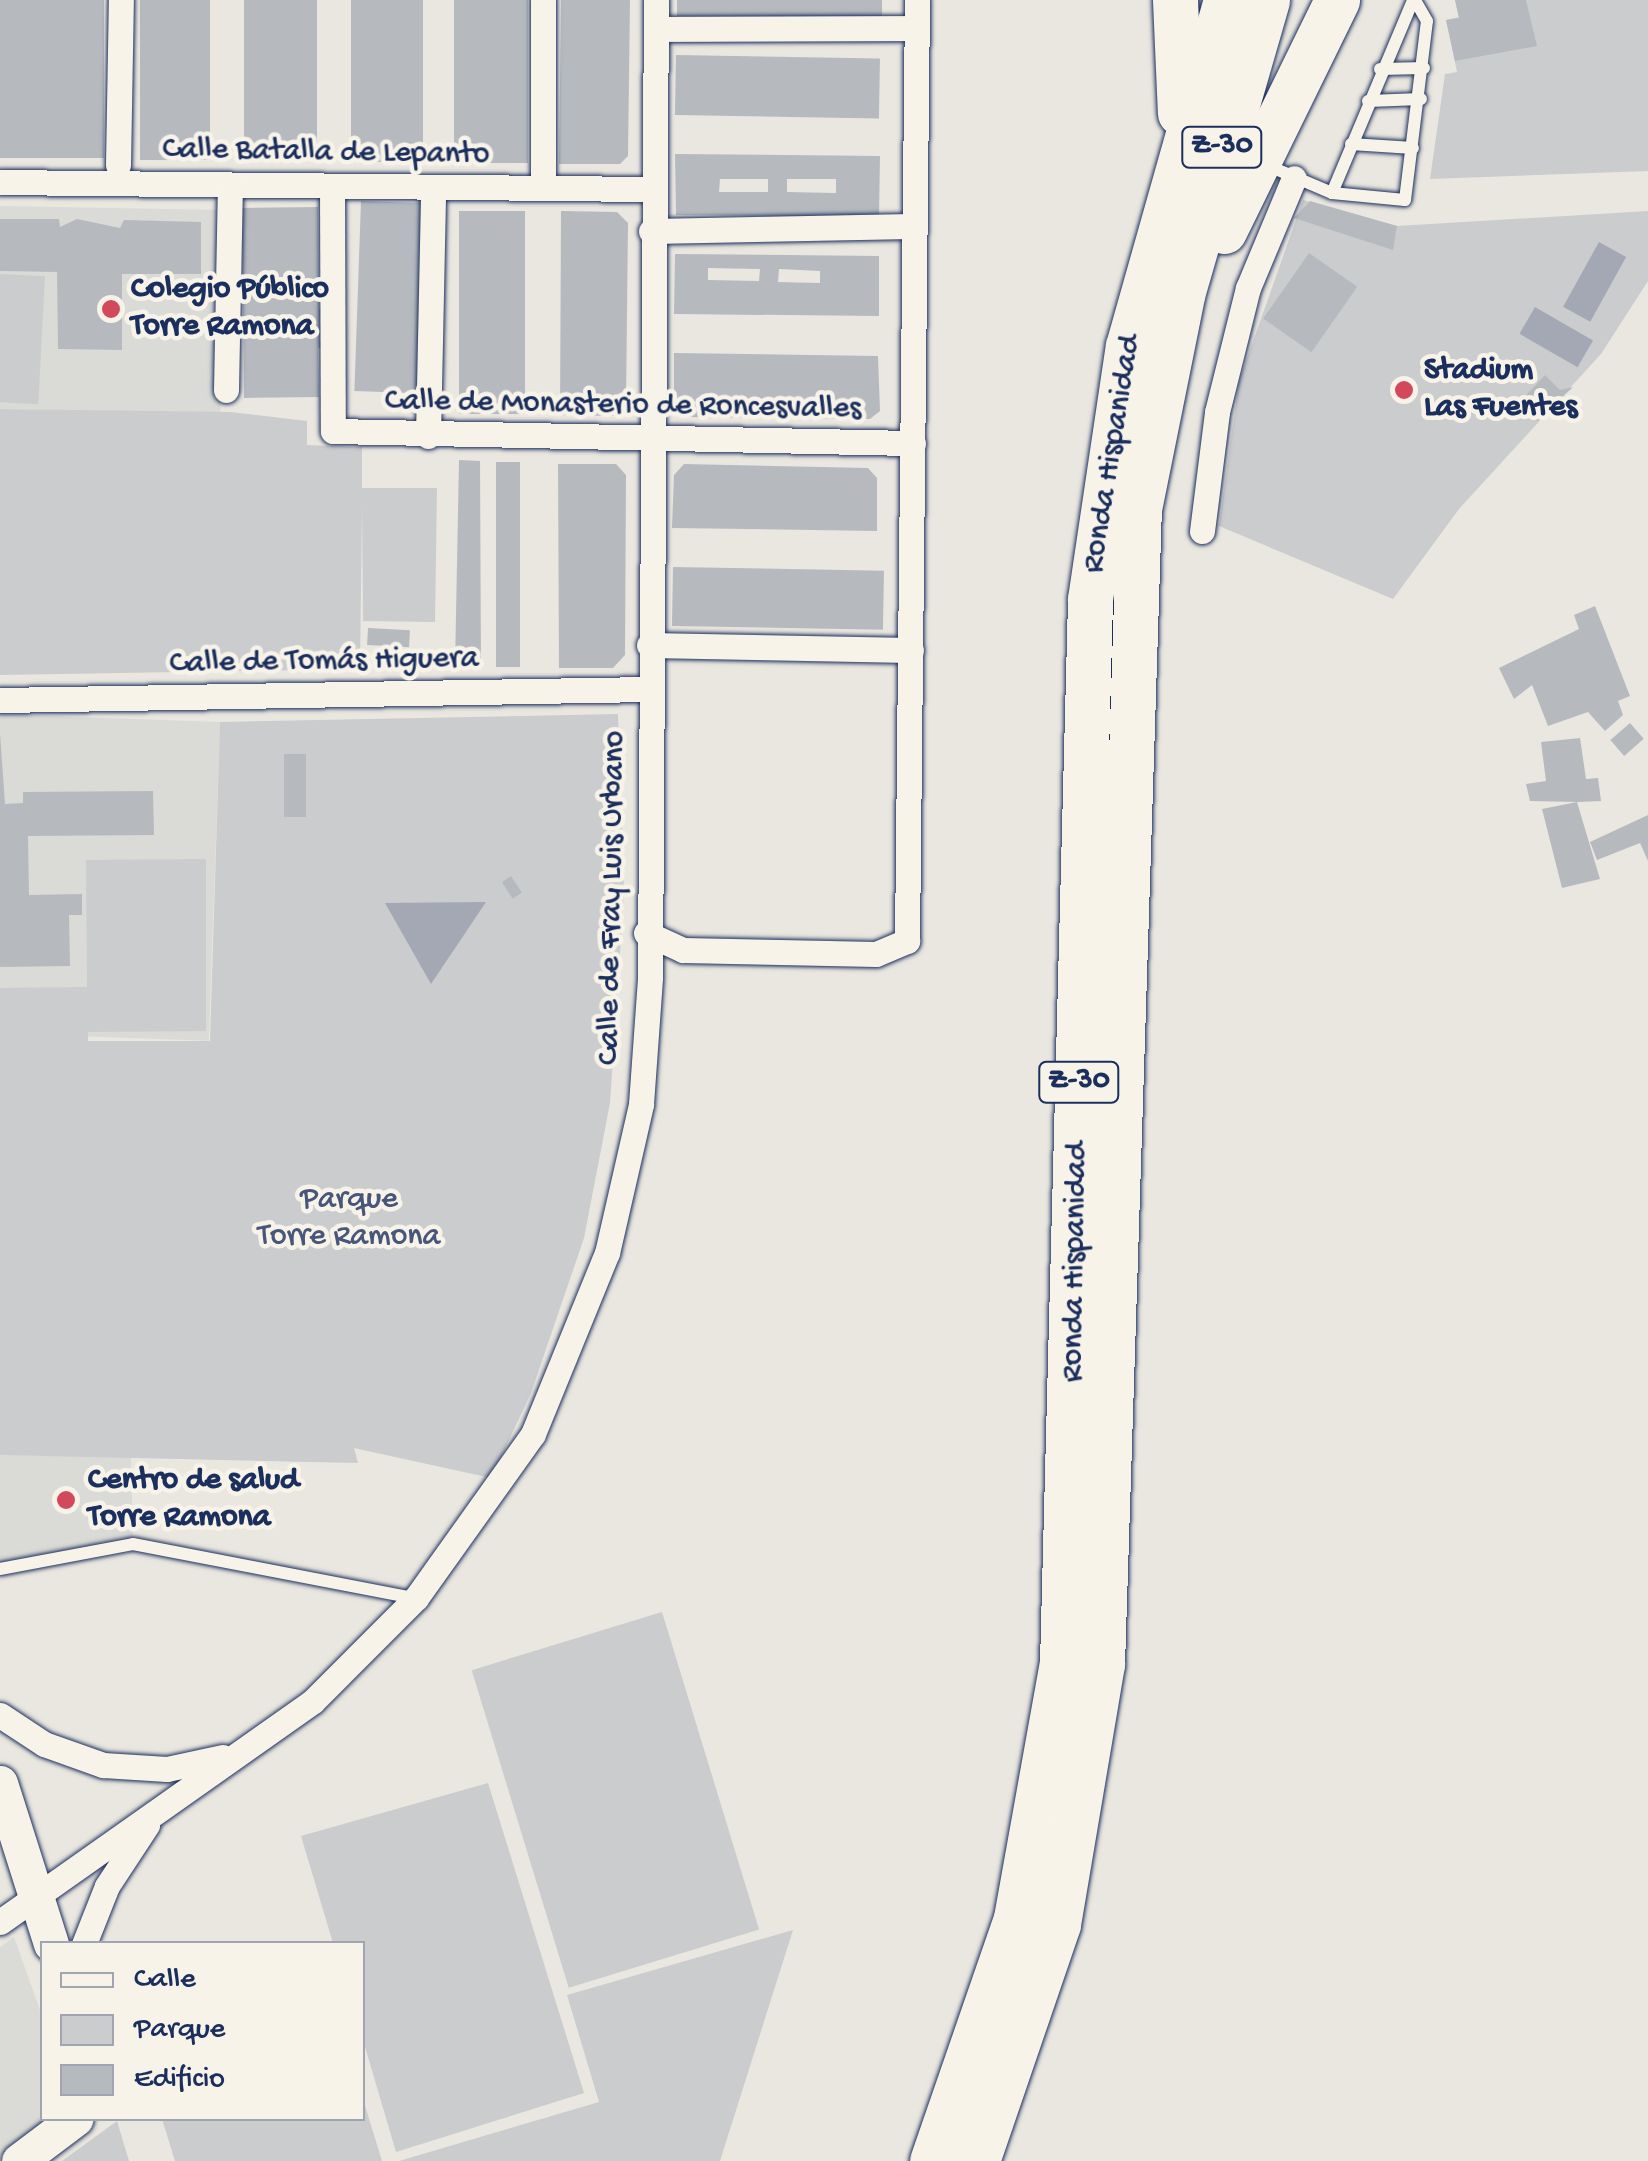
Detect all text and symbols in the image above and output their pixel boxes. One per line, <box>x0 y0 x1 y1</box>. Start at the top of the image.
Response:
road number: Z-30 <box>1180 122 1264 172</box>
street label: Calle Batalla de Lepanto <box>162 131 490 175</box>
place label: Colegio Público Torre Ramona <box>131 272 329 347</box>
marker: Colegio Público Torre Ramona <box>100 298 122 320</box>
street label: Ronda Hispanidad <box>1075 332 1151 576</box>
place label: Stadium Las Fuentes <box>1424 353 1577 428</box>
marker: Stadium Las Fuentes <box>1393 379 1415 401</box>
street label: Calle de Monasterio de Roncesvalles <box>384 383 862 429</box>
street label: Calle de Tomás Higuera <box>169 640 479 684</box>
street label: Calle de Fray Luis Urbano <box>591 731 635 1065</box>
road number: Z-30 <box>1036 1057 1122 1107</box>
street label: Ronda Hispanidad <box>1055 1141 1097 1383</box>
park label: Parque Torre Ramona <box>258 1182 440 1257</box>
place label: Centro de salud Torre Ramona <box>88 1463 299 1538</box>
marker: Centro de salud Torre Ramona <box>53 1487 79 1513</box>
legend <box>40 1941 365 2121</box>
text: Calle <box>134 1963 196 1998</box>
text: Parque <box>134 2013 225 2048</box>
text: Edificio <box>134 2063 225 2098</box>

